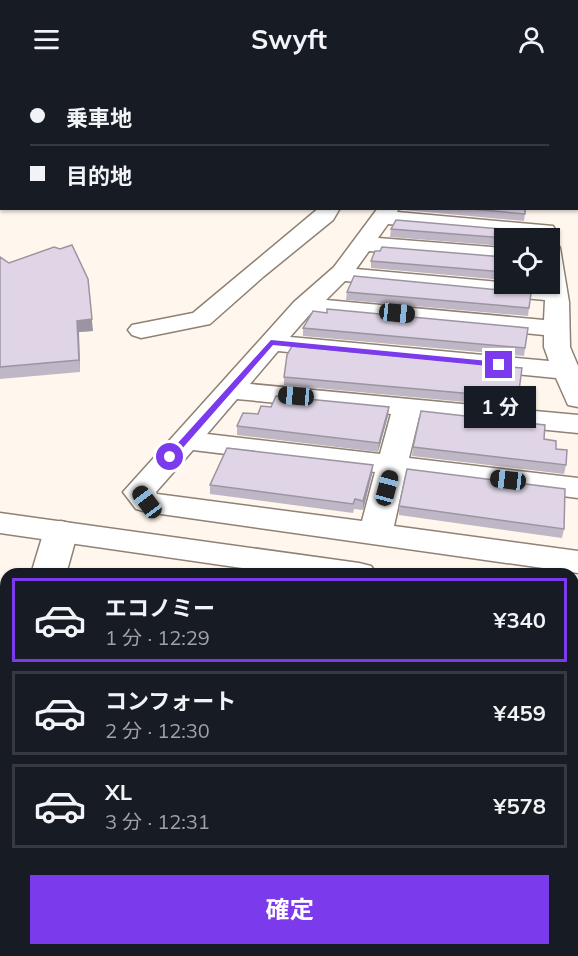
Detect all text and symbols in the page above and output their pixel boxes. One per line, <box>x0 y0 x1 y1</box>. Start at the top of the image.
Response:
text: Swyft <box>251 22 327 56</box>
icon: menu <box>30 23 63 56</box>
icon: person <box>515 23 548 56</box>
text: 乗車地 <box>66 104 132 132</box>
text: 目的地 <box>66 162 132 190</box>
map controls <box>494 228 560 294</box>
button: locate <box>494 228 560 294</box>
car <box>378 302 416 324</box>
route end <box>485 351 512 378</box>
car <box>277 385 315 407</box>
callout: 1 分 <box>463 386 535 428</box>
text: 1 分 <box>481 394 519 419</box>
route start <box>156 443 183 470</box>
car <box>374 468 400 508</box>
car <box>489 469 527 491</box>
car <box>129 482 165 522</box>
icon: car <box>33 593 87 647</box>
text: エコノミー <box>105 594 215 622</box>
text: ¥340 <box>493 606 546 634</box>
text: 1 分 · 12:29 <box>105 625 210 650</box>
icon: car <box>33 686 87 740</box>
text: コンフォート <box>105 687 236 715</box>
text: ¥459 <box>493 699 546 727</box>
text: 2 分 · 12:30 <box>105 718 210 743</box>
text: XL <box>105 778 132 806</box>
icon: car <box>33 779 87 833</box>
text: ¥578 <box>493 792 546 820</box>
text: 3 分 · 12:31 <box>105 809 210 834</box>
button: 確定 <box>30 875 549 944</box>

